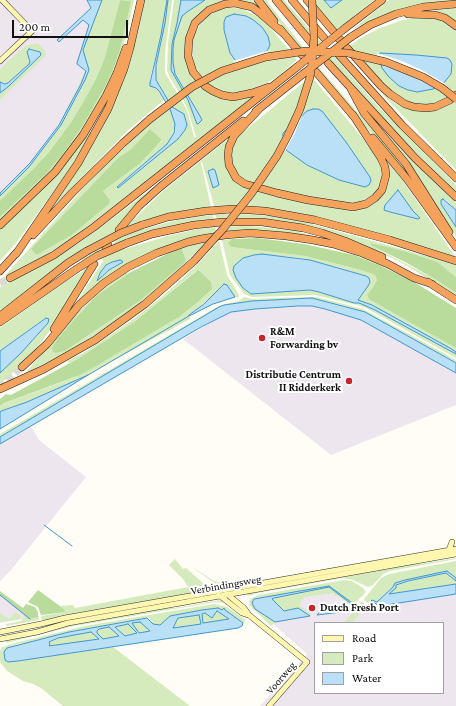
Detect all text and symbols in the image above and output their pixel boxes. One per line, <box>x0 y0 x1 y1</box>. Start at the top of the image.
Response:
scale bar <box>14 12 130 38</box>
text: 200 m <box>19 20 50 34</box>
place label: R&M Forwarding bv <box>270 325 338 351</box>
marker: R&M Forwarding bv <box>257 333 267 343</box>
place label: Distributie Centrum II Ridderkerk <box>246 368 341 394</box>
marker: Distributie Centrum II Ridderkerk <box>344 376 354 386</box>
street label: Verbindingsweg <box>190 572 262 598</box>
place label: Dutch Fresh Port <box>320 601 399 615</box>
marker: Dutch Fresh Port <box>307 603 317 613</box>
legend <box>314 622 444 694</box>
text: Road <box>352 631 376 645</box>
text: Park <box>352 651 373 665</box>
street label: Voorweg <box>263 659 299 697</box>
text: Water <box>352 671 381 685</box>

